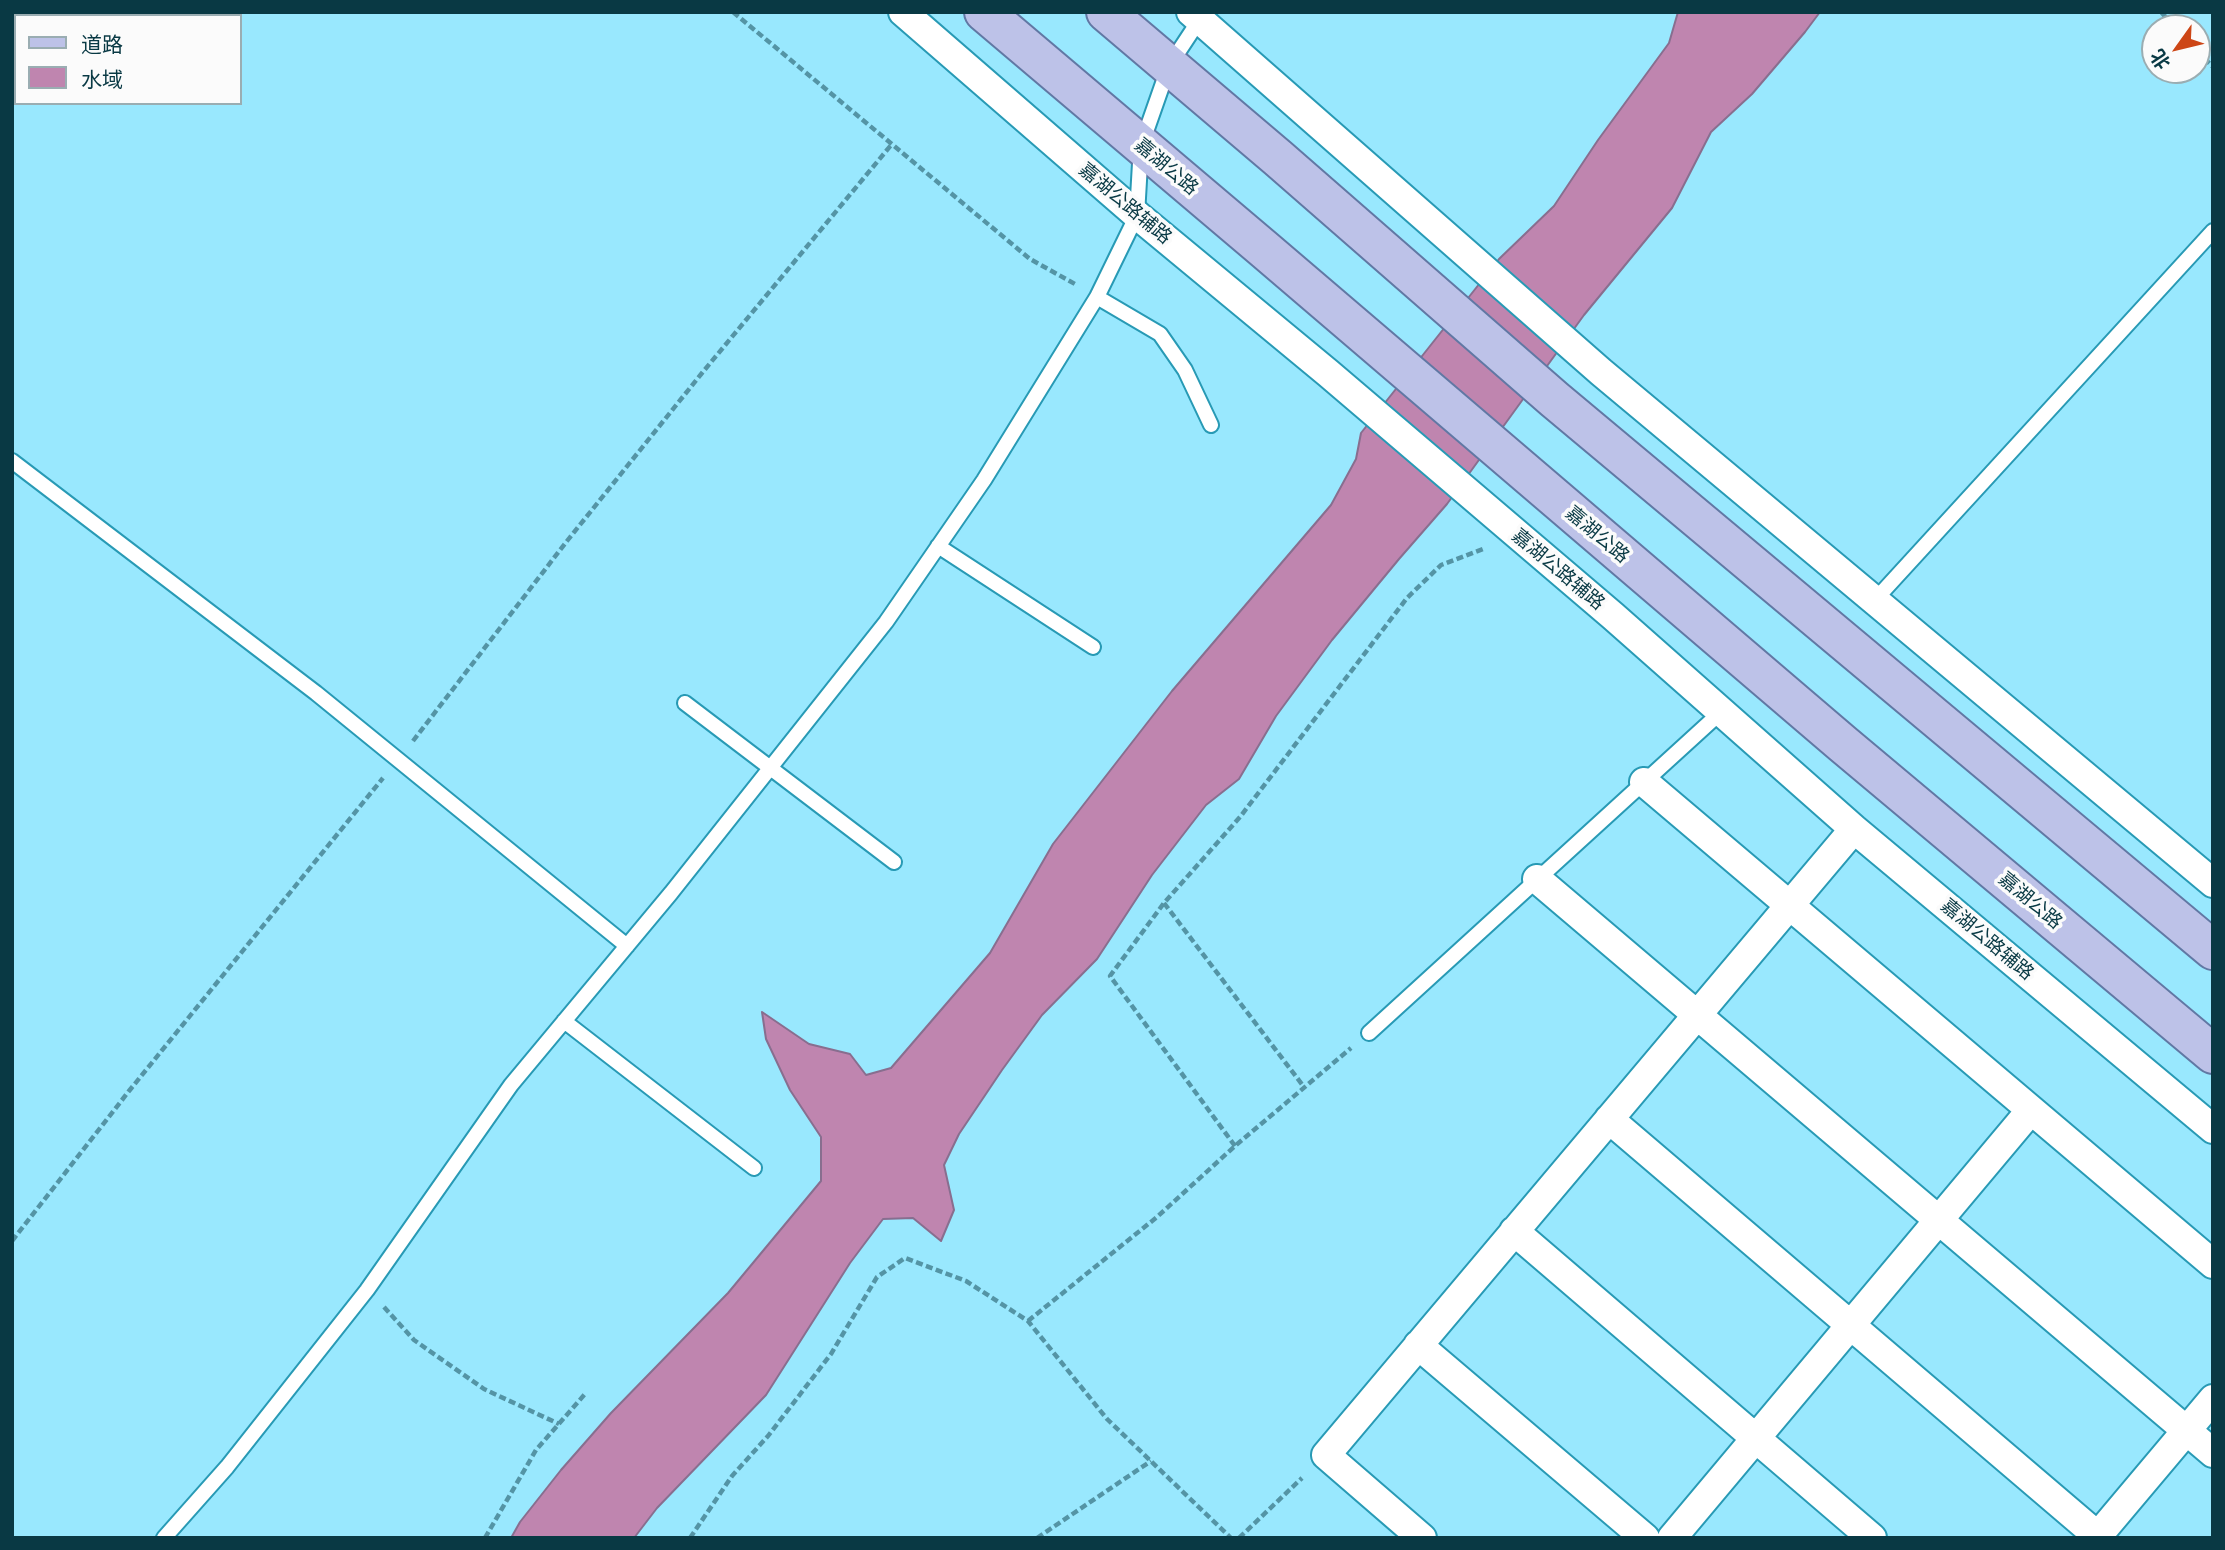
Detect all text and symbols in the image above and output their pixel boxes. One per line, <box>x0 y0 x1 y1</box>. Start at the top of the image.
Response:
legend <box>14 14 242 105</box>
north arrow <box>2141 14 2211 84</box>
text: 道路 <box>81 31 123 58</box>
text: 北 <box>2145 45 2176 74</box>
text: 水域 <box>81 66 123 93</box>
street label: 嘉湖公路 <box>1130 134 1202 200</box>
street label: 嘉湖公路辅路 <box>1074 159 1176 249</box>
street label: 嘉湖公路 <box>1561 502 1633 568</box>
street label: 嘉湖公路辅路 <box>1507 525 1609 615</box>
street label: 嘉湖公路 <box>1994 868 2066 934</box>
street label: 嘉湖公路辅路 <box>1936 895 2038 985</box>

